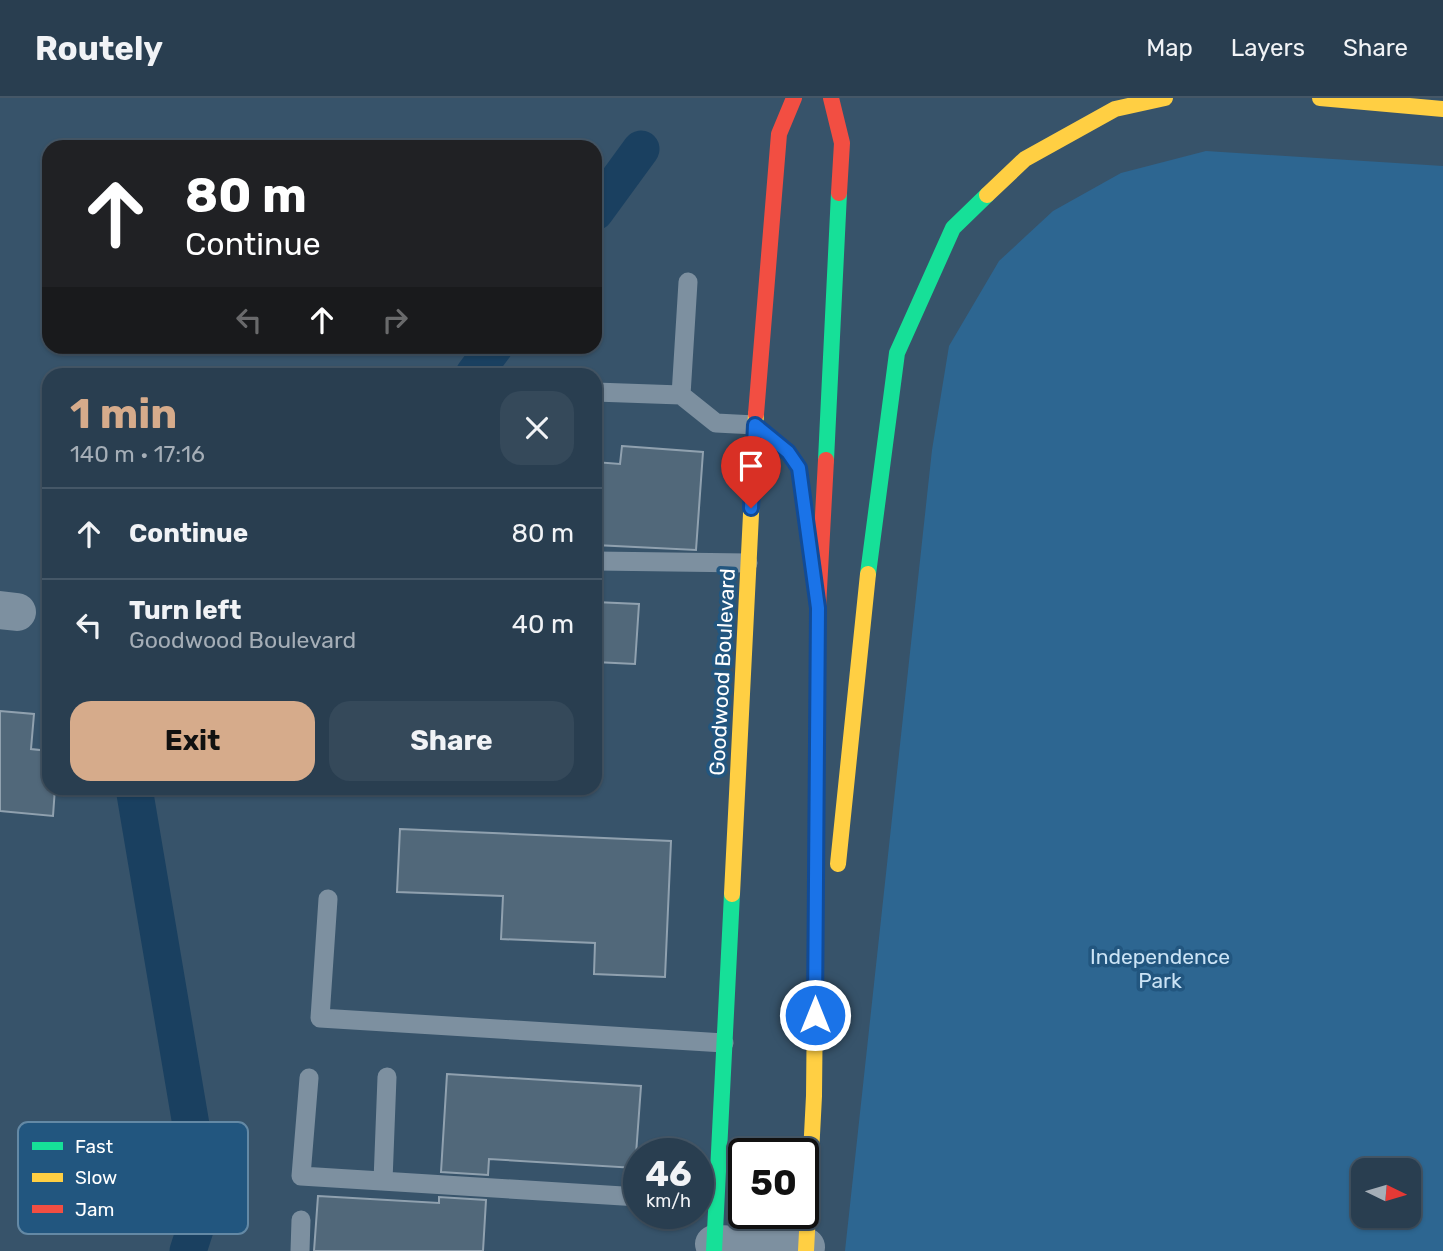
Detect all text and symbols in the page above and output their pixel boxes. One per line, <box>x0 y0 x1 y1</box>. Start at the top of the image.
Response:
text: Routely <box>35 29 163 68</box>
text: Map <box>1146 34 1193 62</box>
text: Layers <box>1231 34 1305 62</box>
text: Share <box>1343 34 1408 62</box>
text: 80 m <box>185 166 307 224</box>
icon: ahead <box>70 168 161 259</box>
text: Continue <box>185 225 321 263</box>
icon: left <box>230 301 268 339</box>
icon: ahead <box>303 301 341 339</box>
icon: right <box>376 301 414 339</box>
text: 1 min <box>70 389 177 439</box>
button: close <box>500 391 574 465</box>
pin <box>721 436 781 508</box>
text: 140 m · 17:16 <box>70 440 205 468</box>
icon: arrive <box>732 447 770 485</box>
icon: ahead <box>70 515 108 553</box>
text: Continue <box>129 518 248 549</box>
text: 80 m <box>511 518 574 549</box>
street label: Goodwood Boulevard <box>704 568 740 776</box>
text: Turn left <box>129 595 241 626</box>
icon: left <box>70 606 108 644</box>
text: 40 m <box>512 609 574 640</box>
text: Goodwood Boulevard <box>129 626 356 654</box>
button: Exit <box>70 701 315 781</box>
button: Share <box>329 701 574 781</box>
park label: Independence Park <box>1090 944 1230 993</box>
position arrow <box>778 978 852 1052</box>
legend <box>18 1122 248 1234</box>
text: Fast <box>75 1135 114 1158</box>
speed limit sign: 50 <box>728 1138 819 1229</box>
text: 46 <box>645 1153 692 1195</box>
north arrow <box>1351 1158 1421 1228</box>
map controls <box>1351 1158 1421 1228</box>
text: Slow <box>75 1166 117 1189</box>
text: km/h <box>646 1190 691 1212</box>
text: Jam <box>75 1198 114 1221</box>

